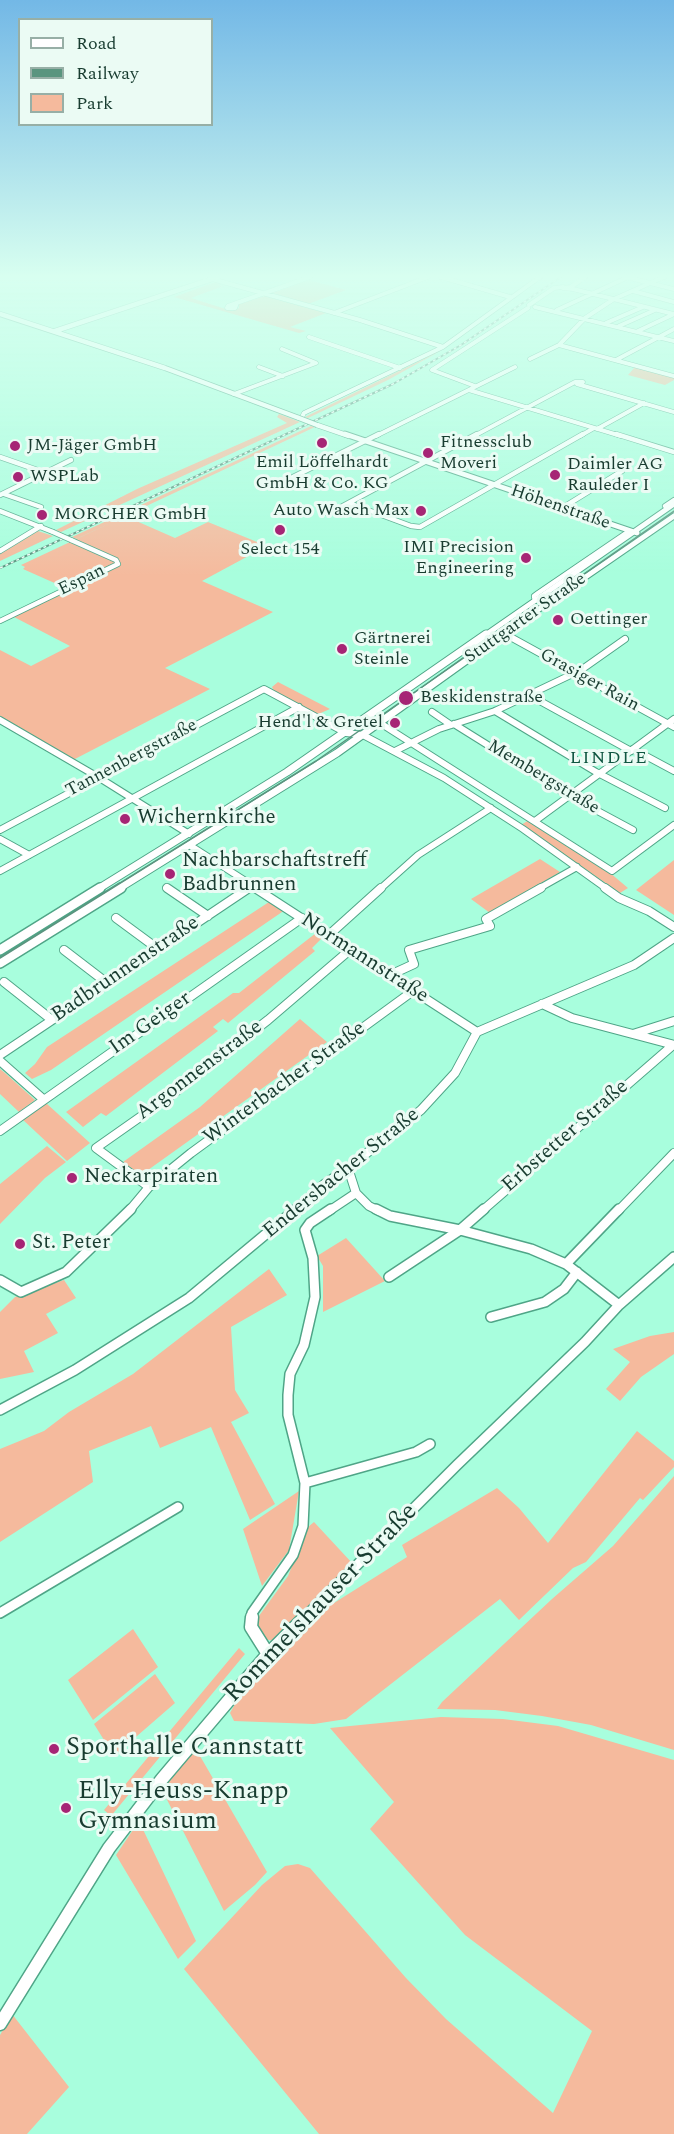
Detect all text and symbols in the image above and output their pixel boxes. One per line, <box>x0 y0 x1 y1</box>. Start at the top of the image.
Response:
legend <box>18 18 213 126</box>
text: Road <box>76 30 117 57</box>
text: Railway <box>76 60 139 87</box>
text: Park <box>76 90 113 117</box>
place label: Fitnessclub Moveri <box>440 432 532 474</box>
place label: JM-Jäger GmbH <box>27 435 157 457</box>
marker: Emil Löffelhardt GmbH & Co. KG <box>315 436 329 450</box>
marker: JM-Jäger GmbH <box>8 439 22 453</box>
marker: Fitnessclub Moveri <box>421 446 435 460</box>
place label: Emil Löffelhardt GmbH & Co. KG <box>256 452 388 494</box>
place label: Daimler AG Rauleder I <box>567 454 663 496</box>
place label: WSPLab <box>30 466 99 488</box>
marker: Daimler AG Rauleder I <box>548 468 562 482</box>
marker: WSPLab <box>11 470 25 484</box>
street label: Höhenstraße <box>507 481 613 535</box>
place label: Auto Wasch Max <box>273 500 409 522</box>
place label: MORCHER GmbH <box>54 504 207 526</box>
marker: Auto Wasch Max <box>414 504 428 518</box>
marker: MORCHER GmbH <box>35 508 49 522</box>
marker: Select 154 <box>273 523 287 537</box>
place label: IMI Precision Engineering <box>403 537 514 580</box>
place label: Select 154 <box>240 539 320 561</box>
marker: IMI Precision Engineering <box>519 551 533 565</box>
street label: Espan <box>55 561 109 601</box>
street label: Stuttgarter Straße <box>461 569 591 669</box>
place label: Oettinger <box>570 609 648 631</box>
marker: Oettinger <box>551 613 565 627</box>
place label: Gärtnerei Steinle <box>354 628 431 670</box>
marker: Gärtnerei Steinle <box>335 642 349 656</box>
street label: Grasiger Rain <box>536 645 642 717</box>
place label: Beskidenstraße <box>420 687 543 709</box>
marker: Beskidenstraße <box>397 689 415 707</box>
place label: Hend'l & Gretel <box>258 712 383 734</box>
street label: Tannenbergstraße <box>63 715 201 803</box>
marker: Hend'l & Gretel <box>388 716 402 730</box>
street label: Membergstraße <box>483 736 603 820</box>
district label: LINDLE <box>570 748 648 770</box>
place label: Wichernkirche <box>137 806 276 832</box>
marker: Wichernkirche <box>118 812 132 826</box>
place label: Nachbarschaftstreff Badbrunnen <box>182 849 367 899</box>
marker: Nachbarschaftstreff Badbrunnen <box>163 867 177 881</box>
street label: Normannstraße <box>295 908 433 1010</box>
street label: Badbrunnenstraße <box>47 911 205 1029</box>
street label: Im Geiger <box>105 987 197 1061</box>
street label: Argonnenstraße <box>132 1015 268 1127</box>
street label: Winterbacher Straße <box>199 1017 371 1151</box>
street label: Erbstetter Straße <box>498 1075 634 1199</box>
street label: Endersbacher Straße <box>259 1103 425 1245</box>
place label: Neckarpiraten <box>84 1165 218 1191</box>
marker: Neckarpiraten <box>65 1171 79 1185</box>
place label: St. Peter <box>32 1231 110 1257</box>
marker: St. Peter <box>13 1237 27 1251</box>
street label: Rommelshauser Straße <box>219 1498 425 1710</box>
place label: Sporthalle Cannstatt <box>66 1733 303 1765</box>
marker: Sporthalle Cannstatt <box>47 1742 61 1756</box>
place label: Elly-Heuss-Knapp Gymnasium <box>78 1777 289 1838</box>
marker: Elly-Heuss-Knapp Gymnasium <box>59 1801 73 1815</box>

